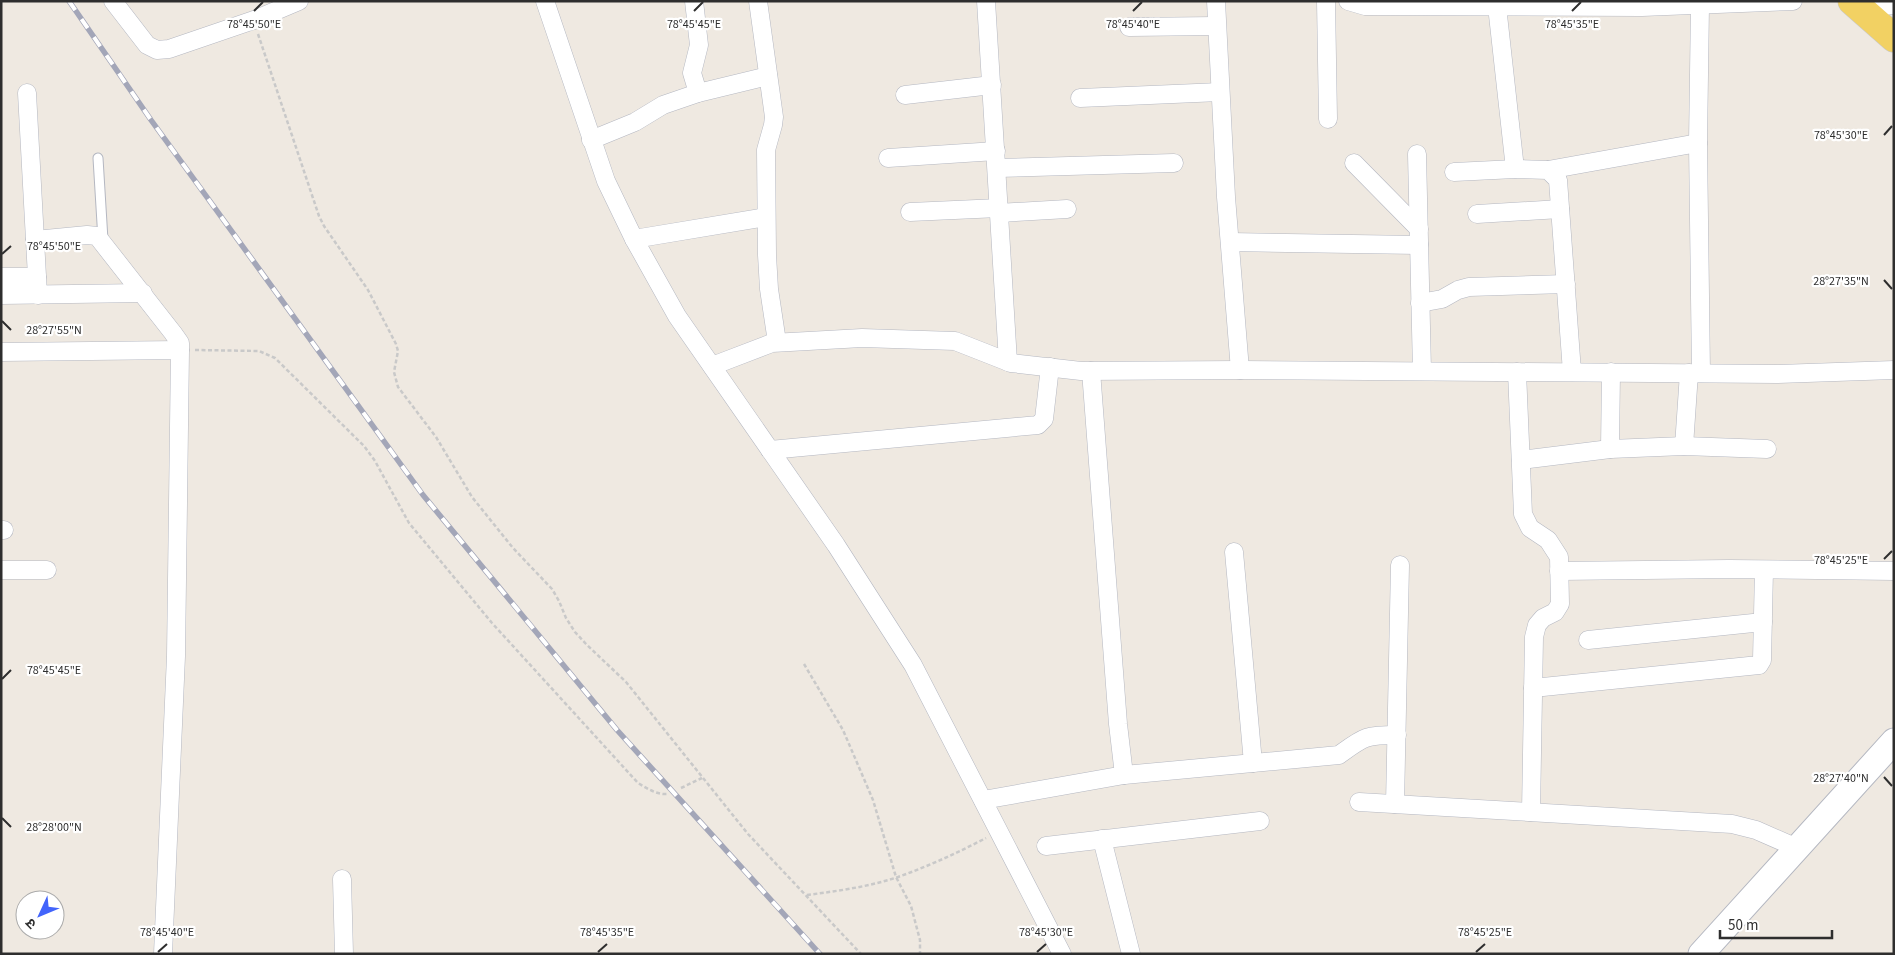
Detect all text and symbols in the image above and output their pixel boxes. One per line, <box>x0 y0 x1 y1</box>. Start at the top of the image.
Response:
text: 78°45'50"E <box>227 16 281 33</box>
text: 78°45'45"E <box>667 16 721 33</box>
text: 78°45'40"E <box>1106 16 1160 33</box>
text: 78°45'35"E <box>1545 16 1599 33</box>
text: 78°45'30"E <box>1814 127 1868 144</box>
text: 78°45'50"E <box>27 238 81 255</box>
text: 28°27'35"N <box>1813 273 1869 290</box>
text: 28°27'55"N <box>26 322 82 339</box>
text: 78°45'25"E <box>1814 552 1868 569</box>
text: 78°45'45"E <box>27 662 81 679</box>
text: 28°27'40"N <box>1813 770 1869 787</box>
text: 28°28'00"N <box>26 819 82 836</box>
north arrow <box>15 890 65 940</box>
scale bar <box>1720 908 1832 940</box>
text: उ <box>21 913 41 933</box>
text: 50 m <box>1728 915 1758 936</box>
text: 78°45'40"E <box>140 924 194 941</box>
text: 78°45'35"E <box>580 924 634 941</box>
text: 78°45'30"E <box>1019 924 1073 941</box>
text: 78°45'25"E <box>1458 924 1512 941</box>

